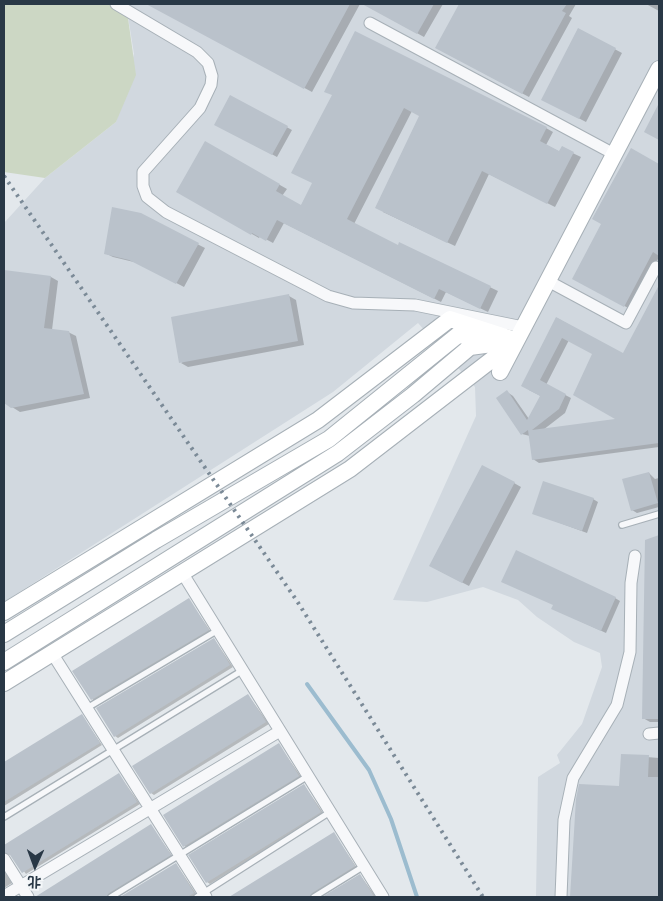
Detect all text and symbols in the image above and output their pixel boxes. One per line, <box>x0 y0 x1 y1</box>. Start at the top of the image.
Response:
north arrow <box>10 841 60 891</box>
text: 北 <box>27 873 42 890</box>

